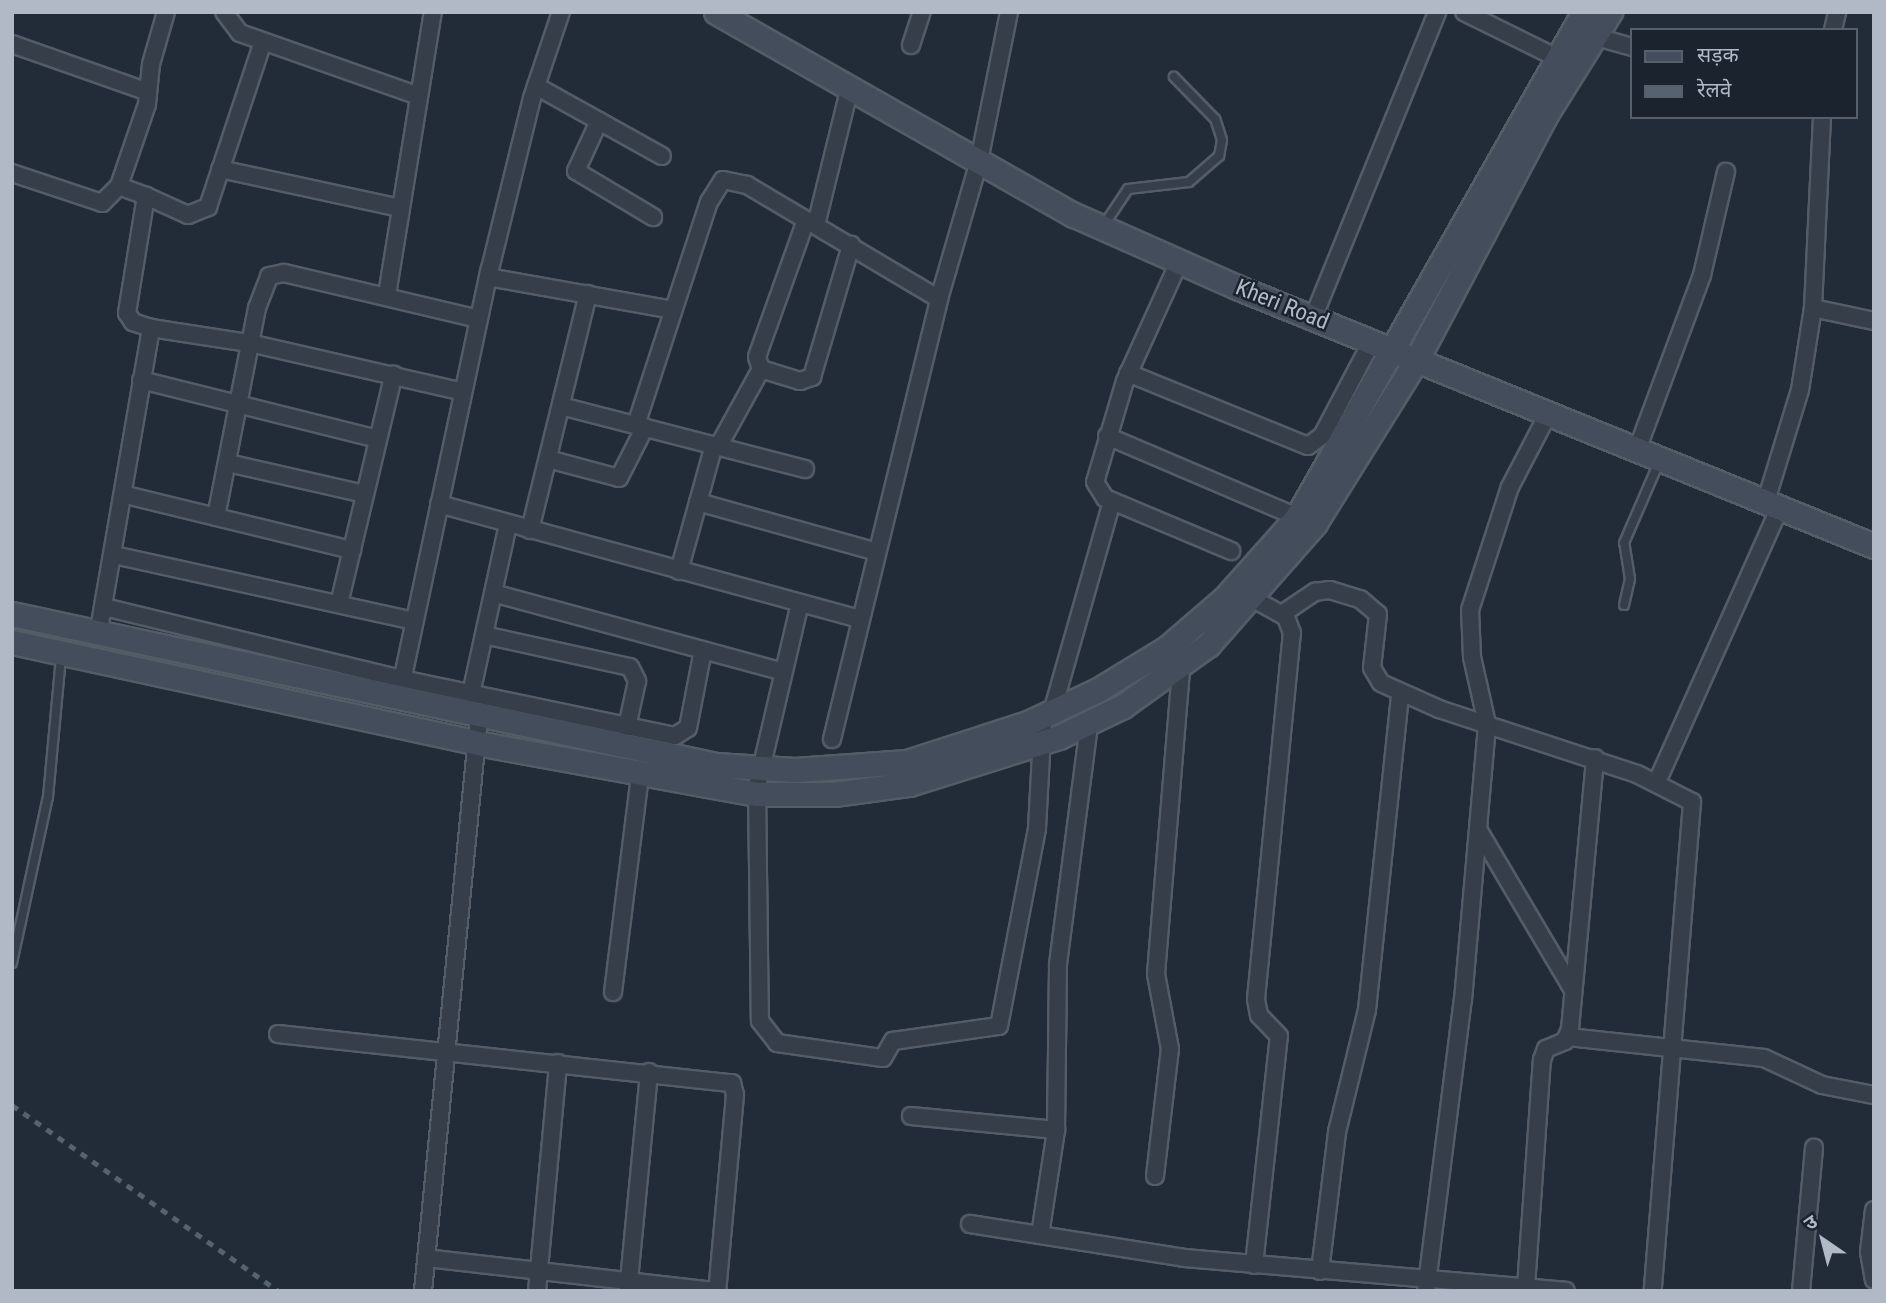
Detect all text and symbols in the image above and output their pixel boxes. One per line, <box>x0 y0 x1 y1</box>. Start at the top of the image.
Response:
legend <box>1630 28 1858 119</box>
text: सड़क <box>1697 43 1739 67</box>
text: रेलवे <box>1697 78 1732 102</box>
street label: Kheri Road <box>1231 274 1333 336</box>
north arrow <box>1788 1205 1858 1275</box>
text: उ <box>1800 1210 1822 1235</box>

